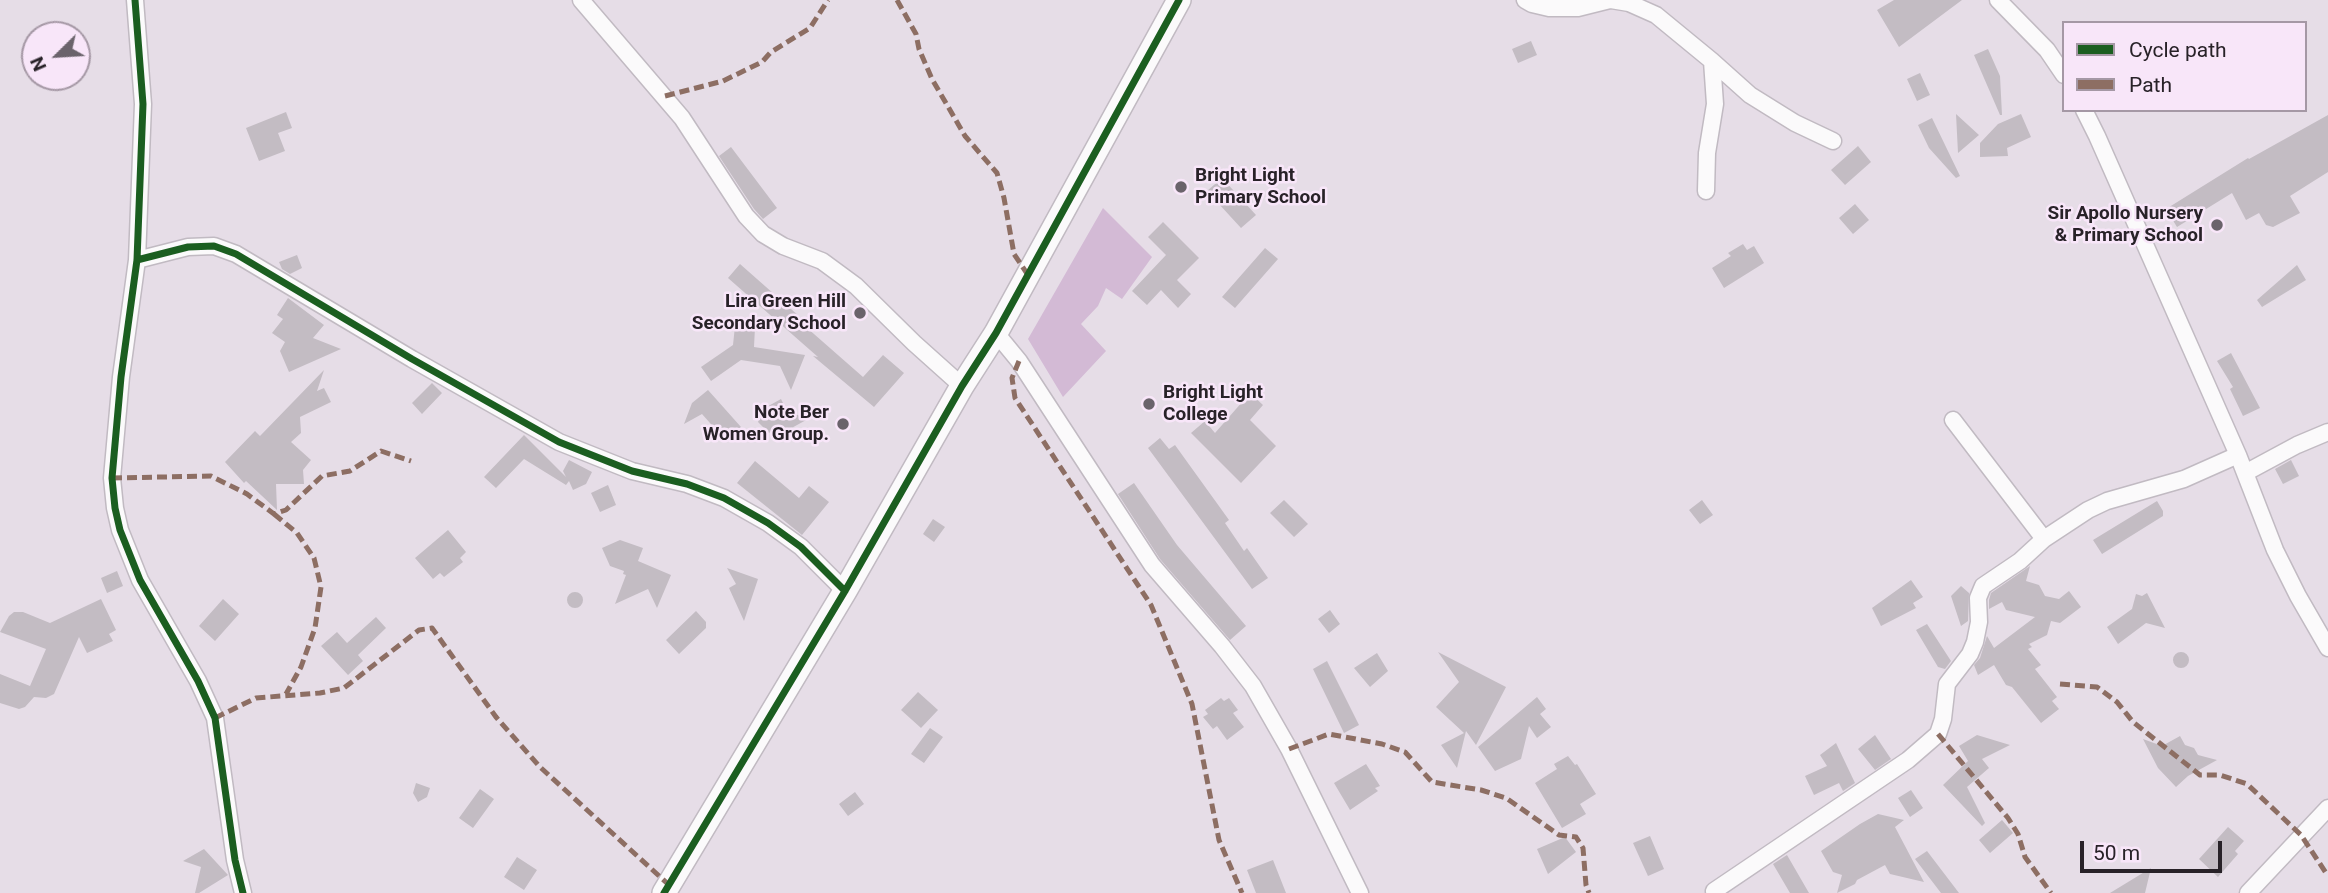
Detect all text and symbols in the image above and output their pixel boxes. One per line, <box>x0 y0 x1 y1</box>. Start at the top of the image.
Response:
north arrow <box>21 21 91 91</box>
legend <box>2062 21 2307 112</box>
text: Cycle path <box>2129 38 2227 62</box>
text: N <box>25 53 51 75</box>
text: Path <box>2129 73 2172 97</box>
place label: Bright Light Primary School <box>1195 165 1326 209</box>
marker: Bright Light Primary School <box>1173 179 1189 195</box>
place label: Sir Apollo Nursery & Primary School <box>2047 203 2203 247</box>
marker: Sir Apollo Nursery & Primary School <box>2209 217 2225 233</box>
place label: Lira Green Hill Secondary School <box>692 291 846 335</box>
marker: Lira Green Hill Secondary School <box>852 305 868 321</box>
place label: Bright Light College <box>1163 382 1263 426</box>
marker: Bright Light College <box>1141 396 1157 412</box>
place label: Note Ber Women Group. <box>703 402 829 446</box>
marker: Note Ber Women Group. <box>835 416 851 432</box>
scale bar <box>2083 826 2225 870</box>
text: 50 m <box>2093 841 2140 865</box>

